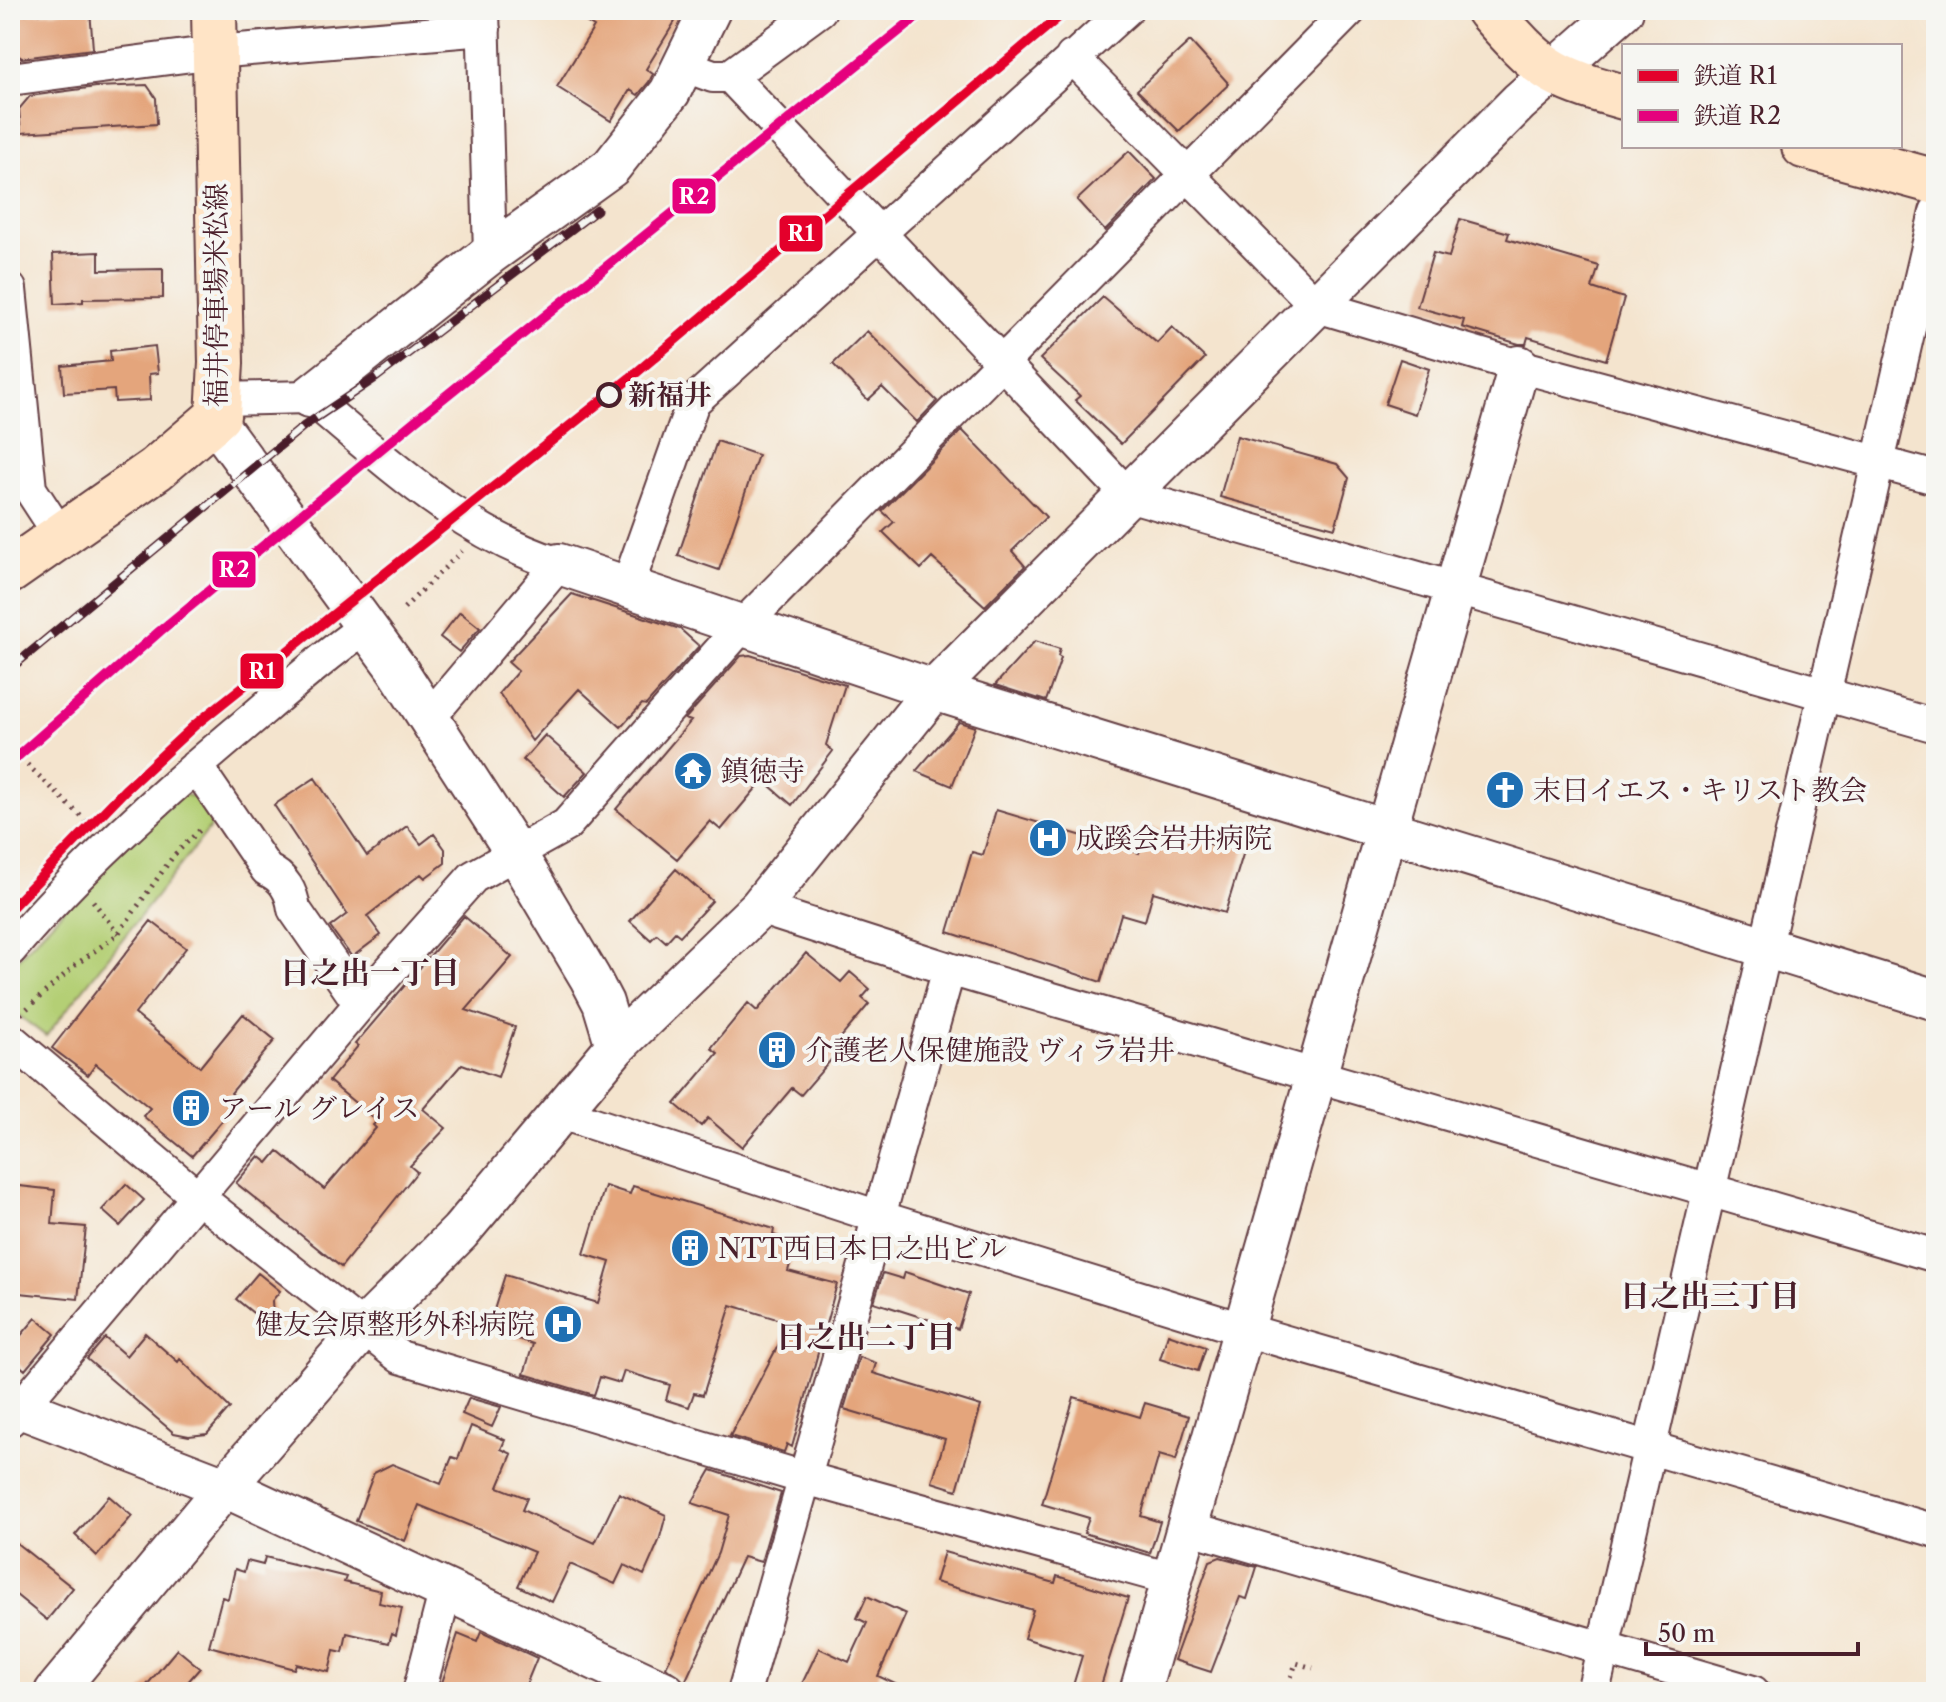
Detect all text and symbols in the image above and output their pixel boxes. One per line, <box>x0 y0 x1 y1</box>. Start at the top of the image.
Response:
legend <box>1622 44 1902 148</box>
text: 鉄道 R1 <box>1694 61 1777 90</box>
text: 鉄道 R2 <box>1694 101 1781 130</box>
line badge: R2 <box>671 177 717 215</box>
street label: 福井停車場米松線 <box>199 183 233 407</box>
text: R2 <box>679 183 709 210</box>
line badge: R1 <box>778 214 824 253</box>
text: R1 <box>787 220 815 247</box>
place label: 新福井 <box>628 378 712 412</box>
marker: 新福井 <box>597 383 621 407</box>
line badge: R2 <box>211 550 257 589</box>
text: R2 <box>219 556 249 583</box>
line badge: R1 <box>239 652 285 690</box>
text: R1 <box>248 658 276 685</box>
temple icon: 鎮徳寺 <box>672 750 714 792</box>
place label: 鎮徳寺 <box>721 754 805 788</box>
church icon: 末日イエス・キリスト教会 <box>1484 769 1526 811</box>
place label: 末日イエス・キリスト教会 <box>1533 773 1867 807</box>
hospital icon: 成蹊会岩井病院 <box>1027 817 1069 859</box>
place label: 成蹊会岩井病院 <box>1076 821 1272 855</box>
district label: 日之出一丁目 <box>280 954 460 991</box>
building icon: 介護老人保健施設 ヴィラ岩井 <box>756 1029 798 1071</box>
place label: 介護老人保健施設 ヴィラ岩井 <box>805 1033 1175 1067</box>
building icon: アール グレイス <box>170 1087 212 1129</box>
place label: アール グレイス <box>219 1091 419 1125</box>
building icon: NTT西日本日之出ビル <box>669 1227 711 1269</box>
place label: NTT西日本日之出ビル <box>718 1231 1007 1265</box>
district label: 日之出三丁目 <box>1620 1277 1800 1314</box>
hospital icon: 健友会原整形外科病院 <box>542 1303 584 1345</box>
place label: 健友会原整形外科病院 <box>255 1307 535 1341</box>
district label: 日之出二丁目 <box>776 1318 956 1355</box>
scale bar <box>1646 1606 1858 1656</box>
text: 50 m <box>1658 1619 1715 1648</box>

